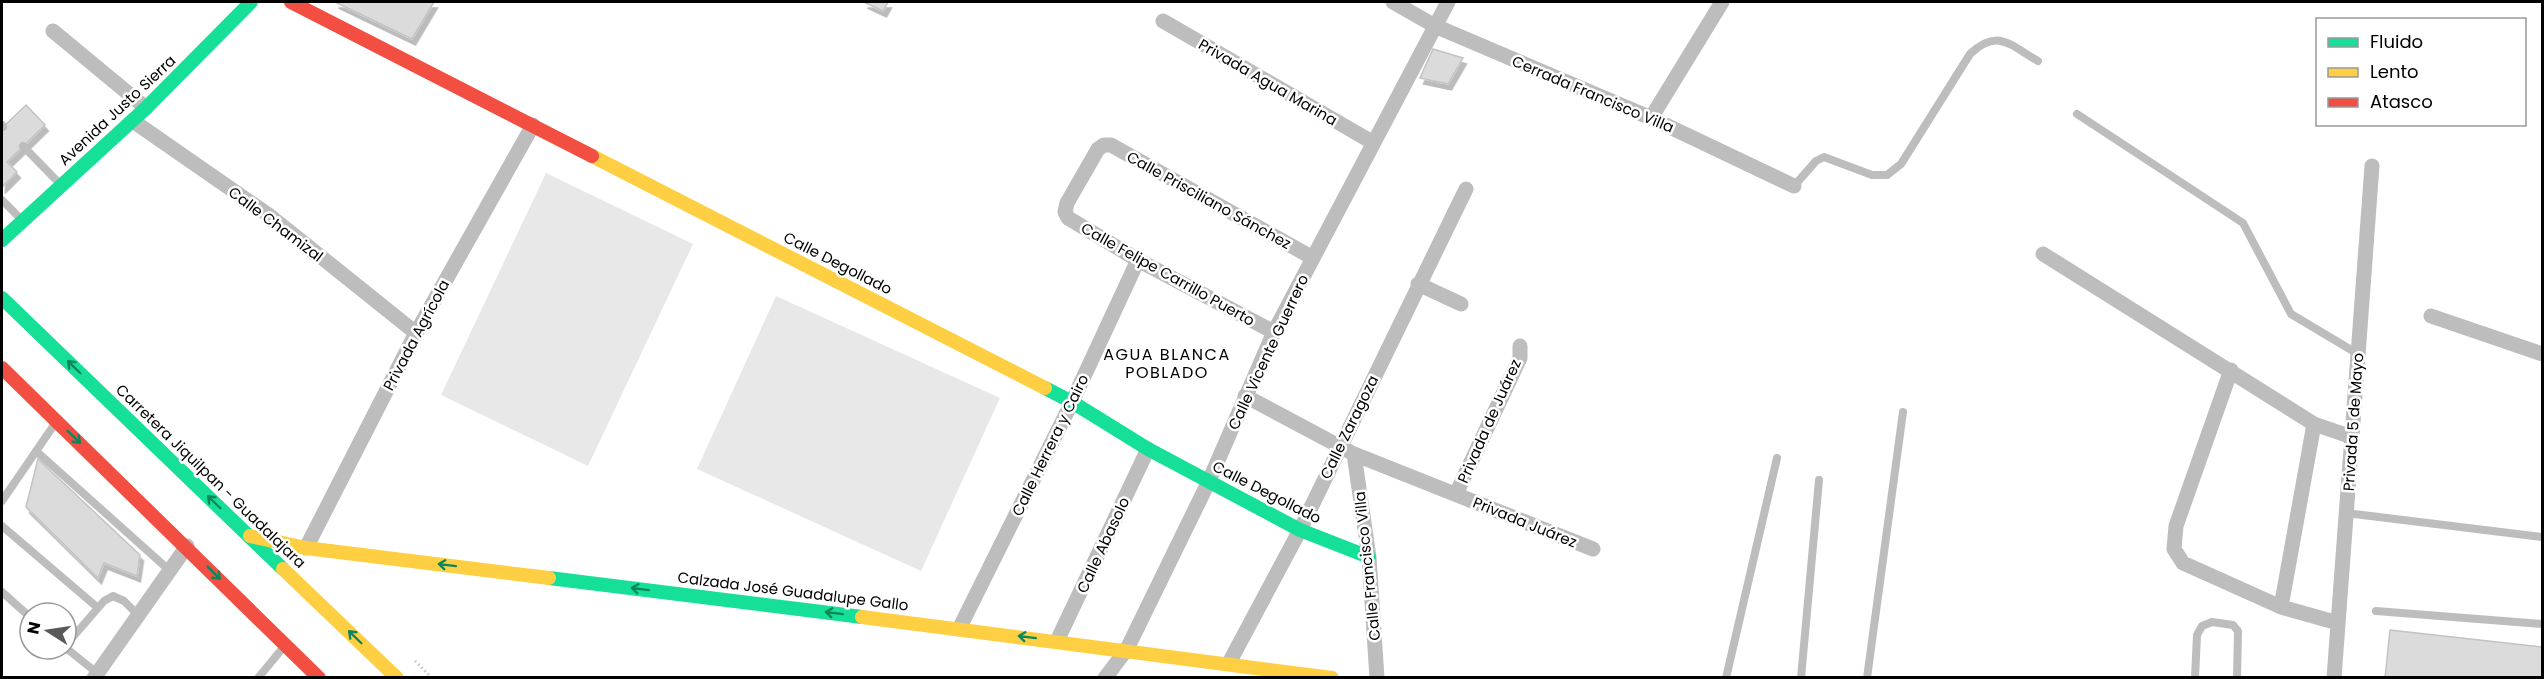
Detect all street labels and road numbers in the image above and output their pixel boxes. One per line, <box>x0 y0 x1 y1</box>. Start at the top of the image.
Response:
street label: Privada Agua Marina <box>1195 34 1341 130</box>
street label: Avenida Justo Sierra <box>54 50 180 170</box>
street label: Cerrada Francisco Villa <box>1509 50 1677 138</box>
street label: Calle Prisciliano Sánchez <box>1123 146 1295 254</box>
street label: Calle Chamizal <box>224 181 328 267</box>
street label: Calle Felipe Carrillo Puerto <box>1077 217 1259 331</box>
street label: Calle Degollado <box>780 227 896 299</box>
street label: Calle Vicente Guerrero <box>1223 271 1313 433</box>
street label: Privada Agrícola <box>378 276 454 394</box>
street label: Privada 5 de Mayo <box>2338 352 2368 492</box>
street label: Privada de Juárez <box>1452 356 1526 486</box>
street label: Calle Herrera y Cairo <box>1007 371 1093 519</box>
street label: Calle Zaragoza <box>1315 372 1383 482</box>
street label: Carretera Jiquilpan - Guadalajara <box>111 379 311 573</box>
street label: Calle Degollado <box>1209 456 1325 528</box>
street label: Calle Francisco Villa <box>1349 490 1385 642</box>
street label: Privada Juárez <box>1470 492 1580 552</box>
street label: Calle Abasolo <box>1072 494 1134 596</box>
street label: Calzada José Guadalupe Gallo <box>676 566 910 616</box>

